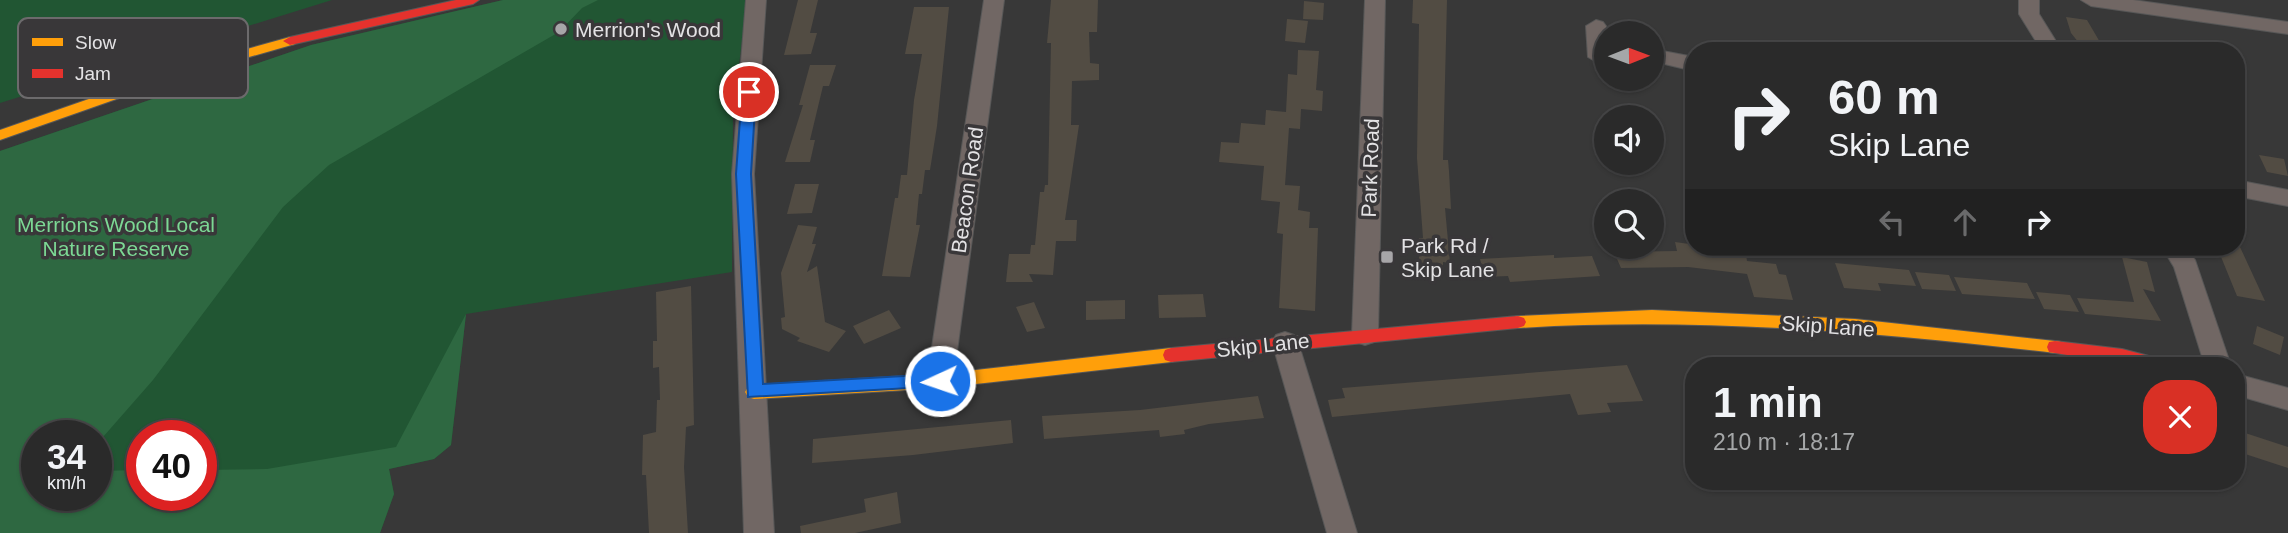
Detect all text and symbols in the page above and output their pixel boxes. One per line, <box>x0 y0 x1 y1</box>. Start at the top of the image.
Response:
legend <box>18 18 248 98</box>
place label: Merrion's Wood <box>575 18 721 41</box>
marker: Merrion's Wood <box>553 21 569 37</box>
north arrow <box>1594 21 1664 91</box>
map controls <box>1594 21 1664 259</box>
text: Slow <box>75 32 116 53</box>
pin <box>719 62 779 122</box>
text: Jam <box>75 63 111 84</box>
icon: right <box>1713 70 1804 161</box>
text: 60 m <box>1828 70 1940 124</box>
icon: arrive <box>730 73 768 111</box>
button: sound <box>1594 105 1664 175</box>
street label: Park Road <box>1357 118 1383 218</box>
street label: Beacon Road <box>947 125 987 255</box>
text: Skip Lane <box>1828 127 1970 163</box>
button: search <box>1594 189 1664 259</box>
icon: left <box>1873 203 1911 241</box>
icon: ahead <box>1946 203 1984 241</box>
icon: right <box>2019 203 2057 241</box>
park label: Merrions Wood Local Nature Reserve <box>17 213 215 260</box>
place label: Park Rd / Skip Lane <box>1401 234 1494 281</box>
marker: Park Rd / Skip Lane <box>1379 249 1395 265</box>
street label: Skip Lane <box>1781 311 1875 341</box>
street label: Skip Lane <box>1215 329 1311 361</box>
position arrow <box>903 344 977 418</box>
text: 1 min <box>1713 379 1823 426</box>
button: close <box>2143 380 2217 454</box>
speed limit sign: 40 <box>126 420 217 511</box>
text: 210 m · 18:17 <box>1713 429 1855 455</box>
text: 34 <box>47 437 86 476</box>
text: km/h <box>47 473 86 493</box>

